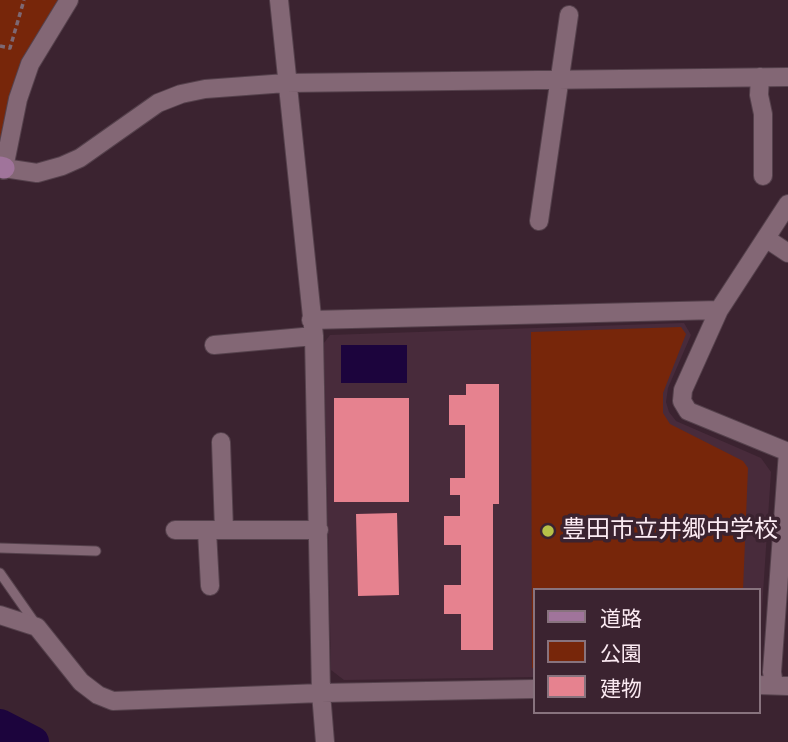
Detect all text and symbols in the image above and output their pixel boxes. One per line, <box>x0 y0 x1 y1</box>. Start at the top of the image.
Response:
place label: 豊田市立井郷中学校 <box>562 517 778 545</box>
marker: 豊田市立井郷中学校 <box>540 523 556 539</box>
legend <box>532 588 760 714</box>
text: 道路 <box>600 607 642 632</box>
text: 公園 <box>600 642 642 667</box>
text: 建物 <box>600 677 642 702</box>

